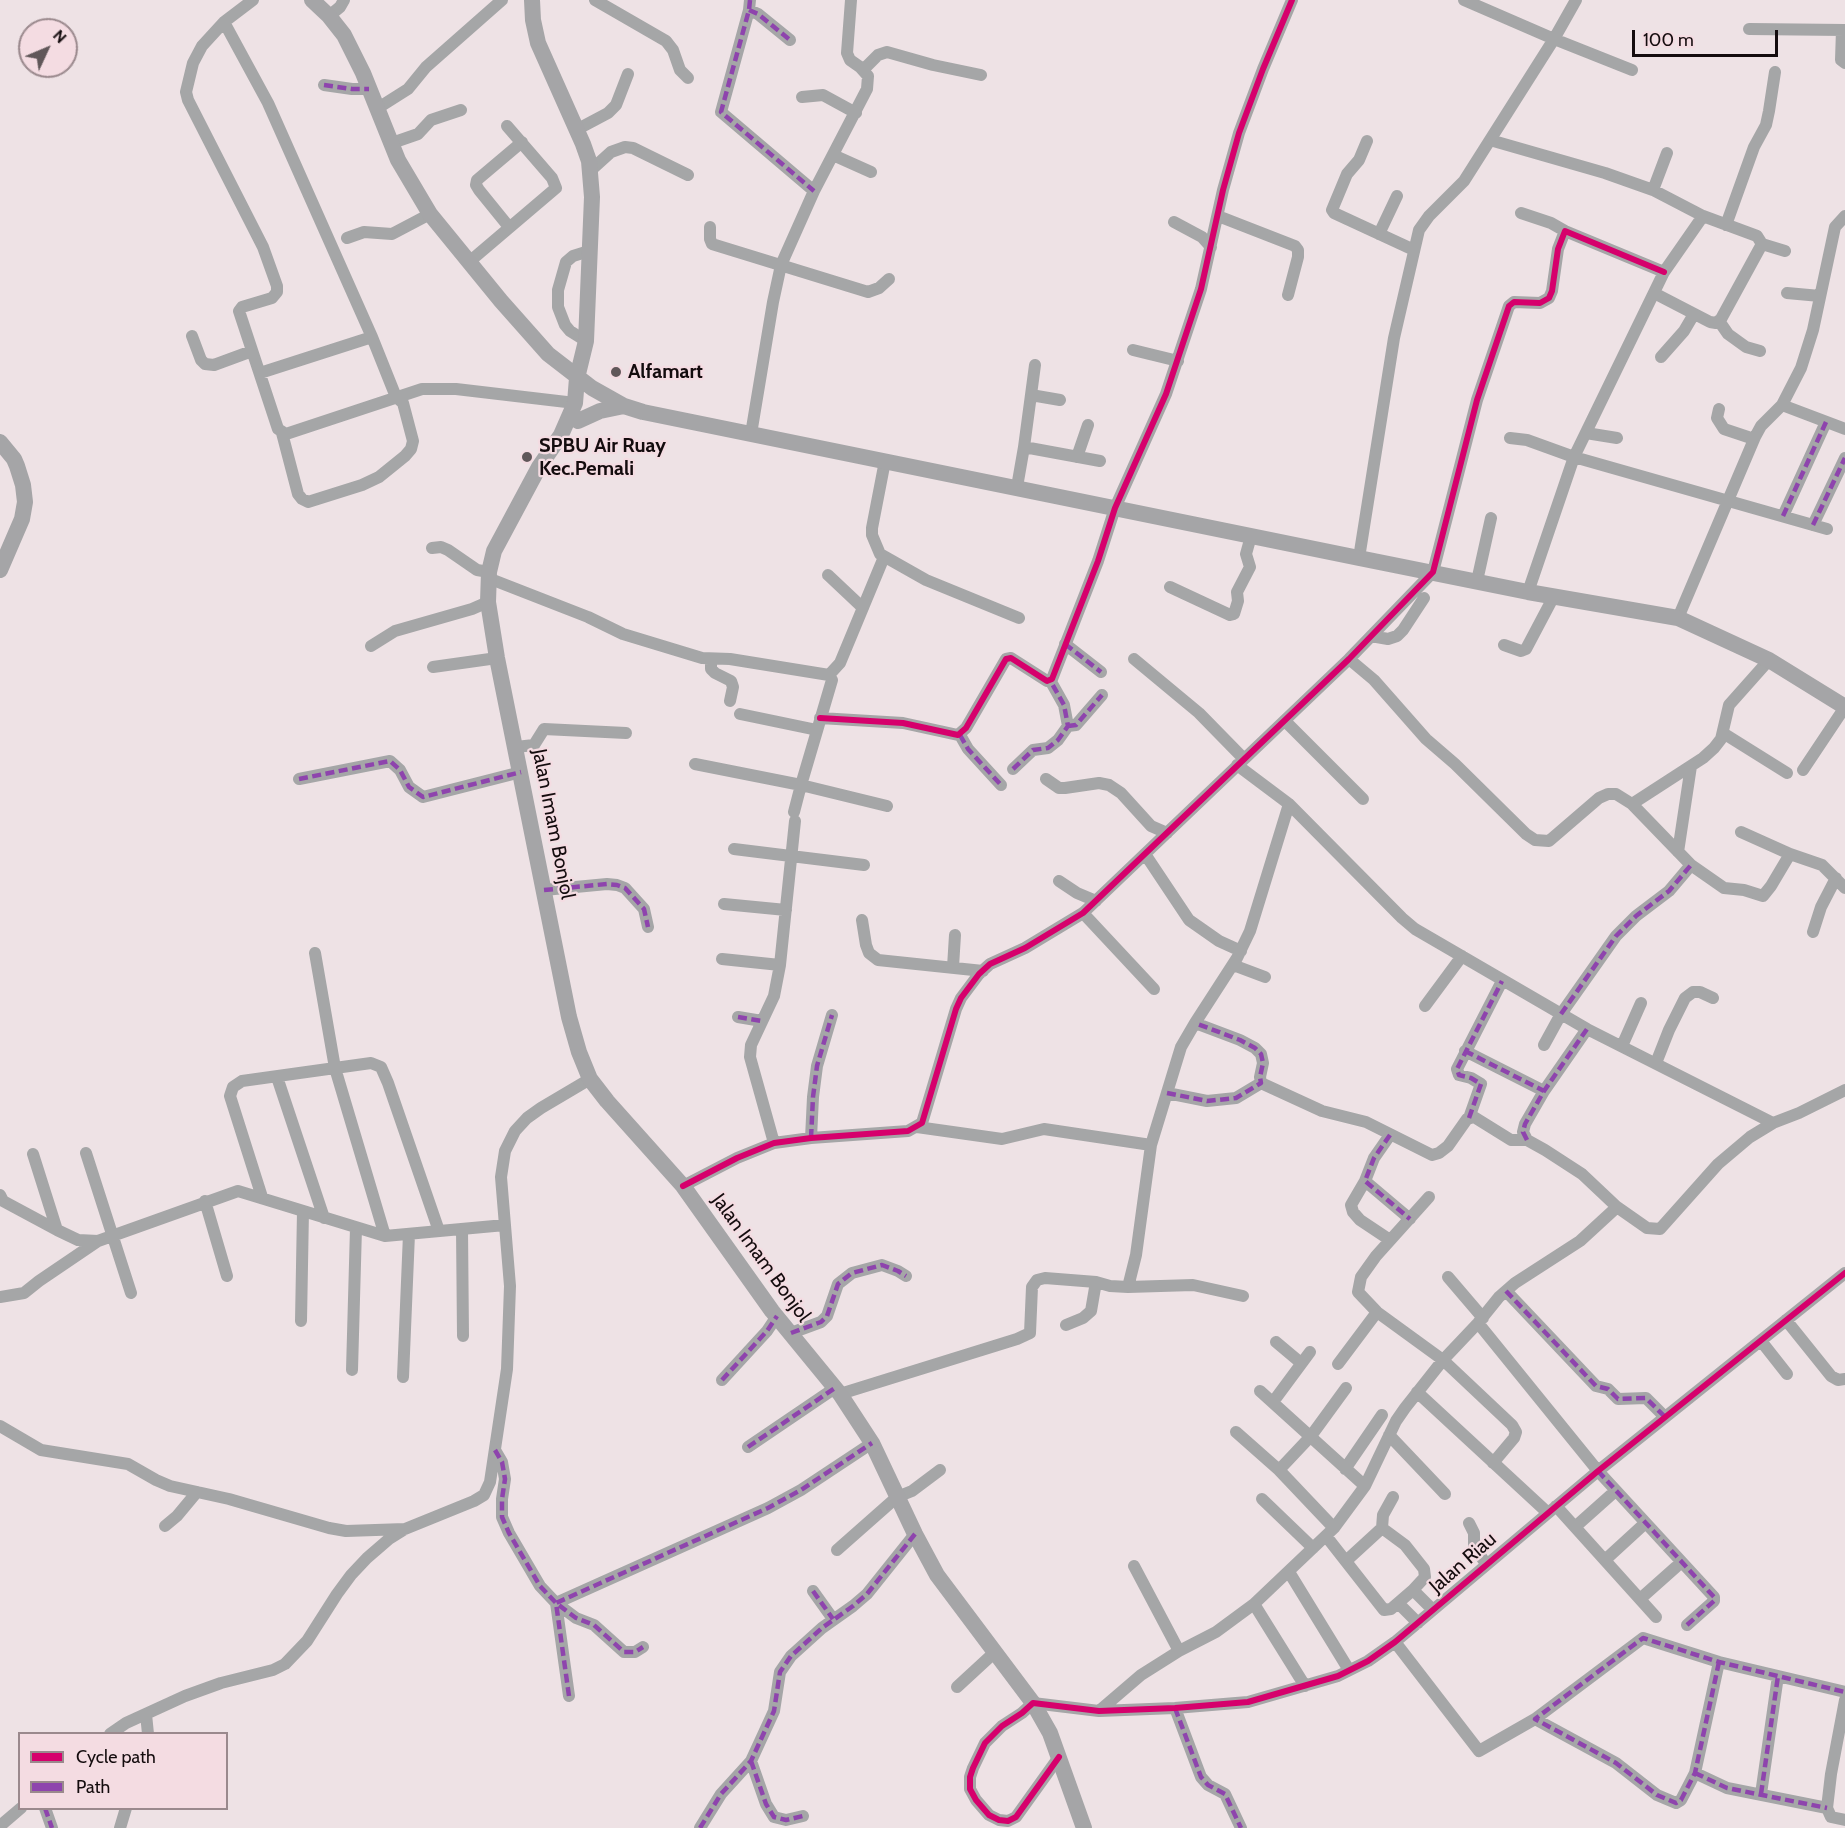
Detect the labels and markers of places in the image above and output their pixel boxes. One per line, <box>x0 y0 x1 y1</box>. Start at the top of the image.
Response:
place label: Alfamart <box>628 360 703 384</box>
marker: Alfamart <box>609 365 623 379</box>
place label: SPBU Air Ruay Kec.Pemali <box>539 434 666 481</box>
marker: SPBU Air Ruay Kec.Pemali <box>520 450 534 464</box>

